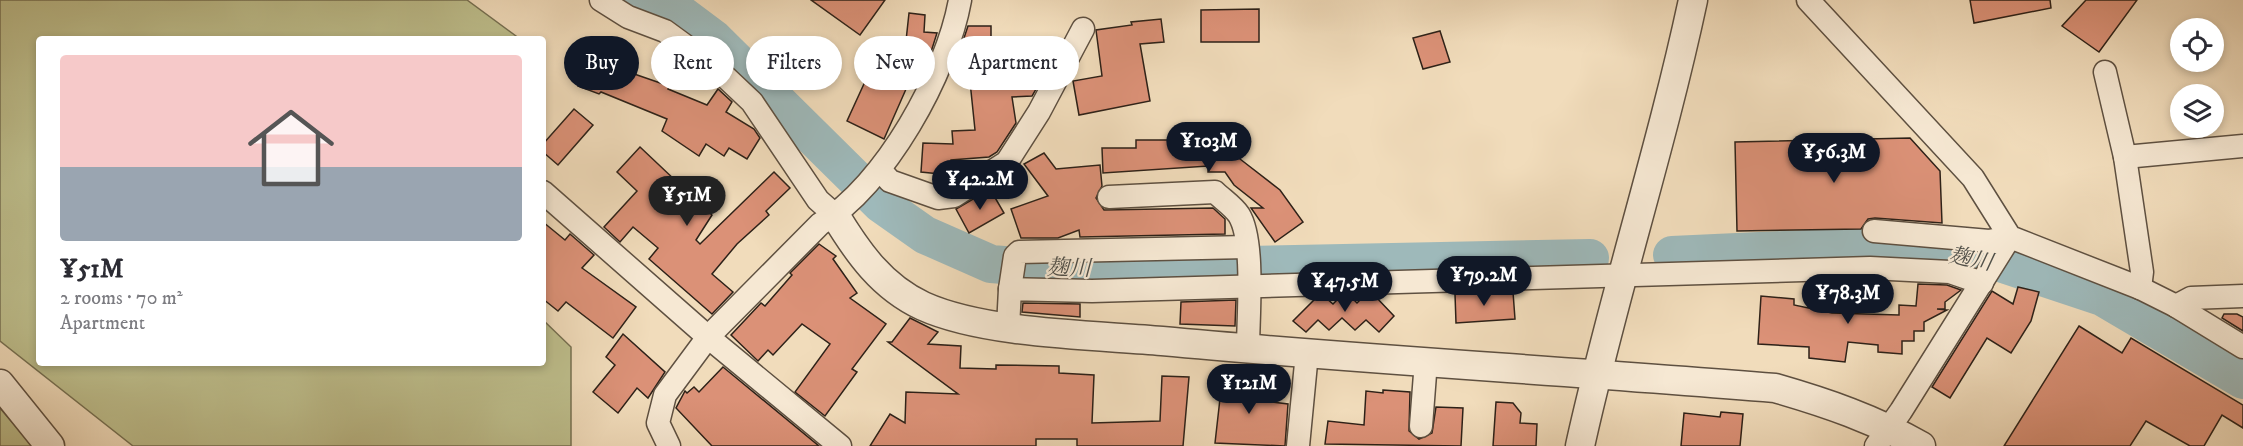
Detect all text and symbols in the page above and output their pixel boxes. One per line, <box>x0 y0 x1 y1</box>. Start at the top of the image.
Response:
map controls <box>2170 18 2224 138</box>
button: locate <box>2170 18 2224 72</box>
chip: Buy <box>564 36 639 90</box>
chip: Rent <box>651 36 734 90</box>
chip: Filters <box>746 36 842 90</box>
chip: New <box>854 36 935 90</box>
chip: Apartment <box>947 36 1079 90</box>
button: layers <box>2170 84 2224 138</box>
icon: home <box>237 94 345 202</box>
pin: ¥103M <box>1167 122 1251 173</box>
text: ¥103M <box>1180 129 1238 154</box>
pin: ¥56.3M <box>1785 133 1883 184</box>
text: ¥56.3M <box>1802 140 1866 165</box>
pin: ¥42.2M <box>931 160 1029 211</box>
text: ¥42.2M <box>946 167 1014 192</box>
pin: ¥51M <box>651 176 723 227</box>
text: ¥51M <box>663 183 711 208</box>
water label: 麹川 <box>1947 242 1997 277</box>
text: ¥51M <box>60 253 124 286</box>
water label: 麹川 <box>1047 255 1093 282</box>
pin: ¥79.2M <box>1435 256 1533 307</box>
pin: ¥47.5M <box>1296 262 1394 313</box>
text: ¥79.2M <box>1451 263 1517 288</box>
text: ¥47.5M <box>1311 269 1379 294</box>
pin: ¥78.3M <box>1799 274 1897 325</box>
text: ¥78.3M <box>1816 281 1880 306</box>
text: 2 rooms · 70 m² <box>60 286 183 311</box>
text: Apartment <box>60 311 145 336</box>
pin: ¥121M <box>1207 364 1291 415</box>
text: ¥121M <box>1221 371 1277 396</box>

